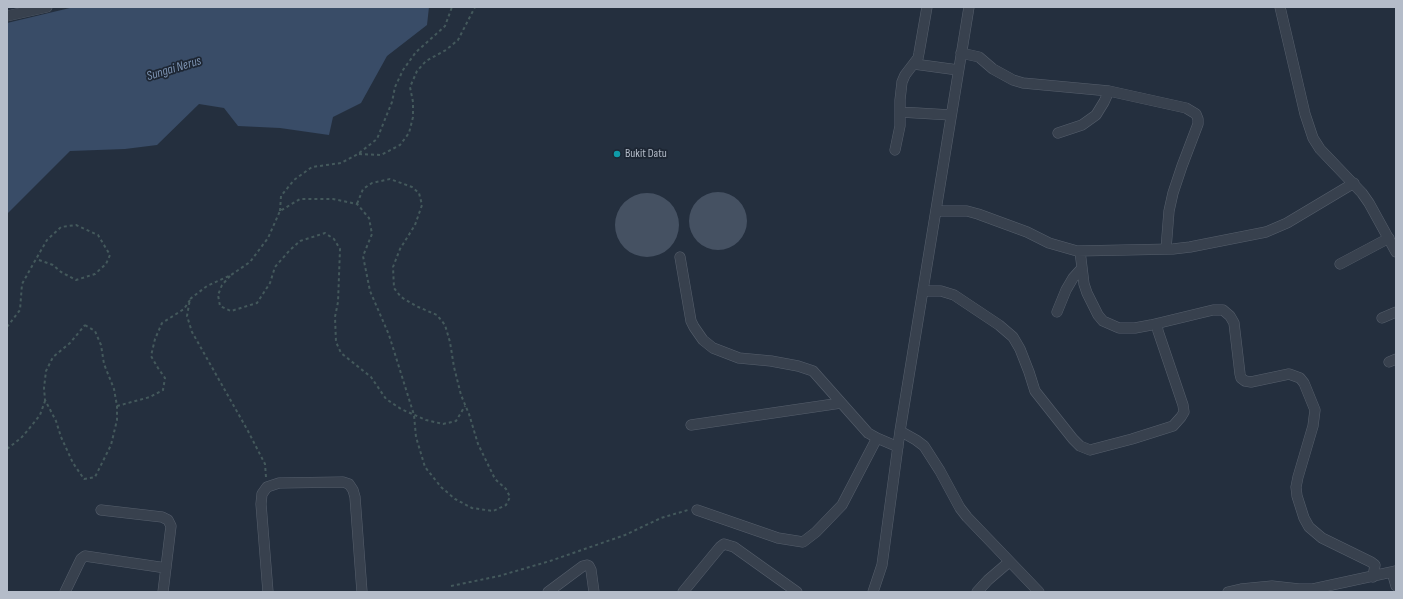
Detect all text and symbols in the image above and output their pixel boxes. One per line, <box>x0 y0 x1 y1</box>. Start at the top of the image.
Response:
water label: Sungai Nerus <box>145 53 203 85</box>
place label: Bukit Datu <box>625 147 667 161</box>
marker: Bukit Datu <box>612 149 622 159</box>

